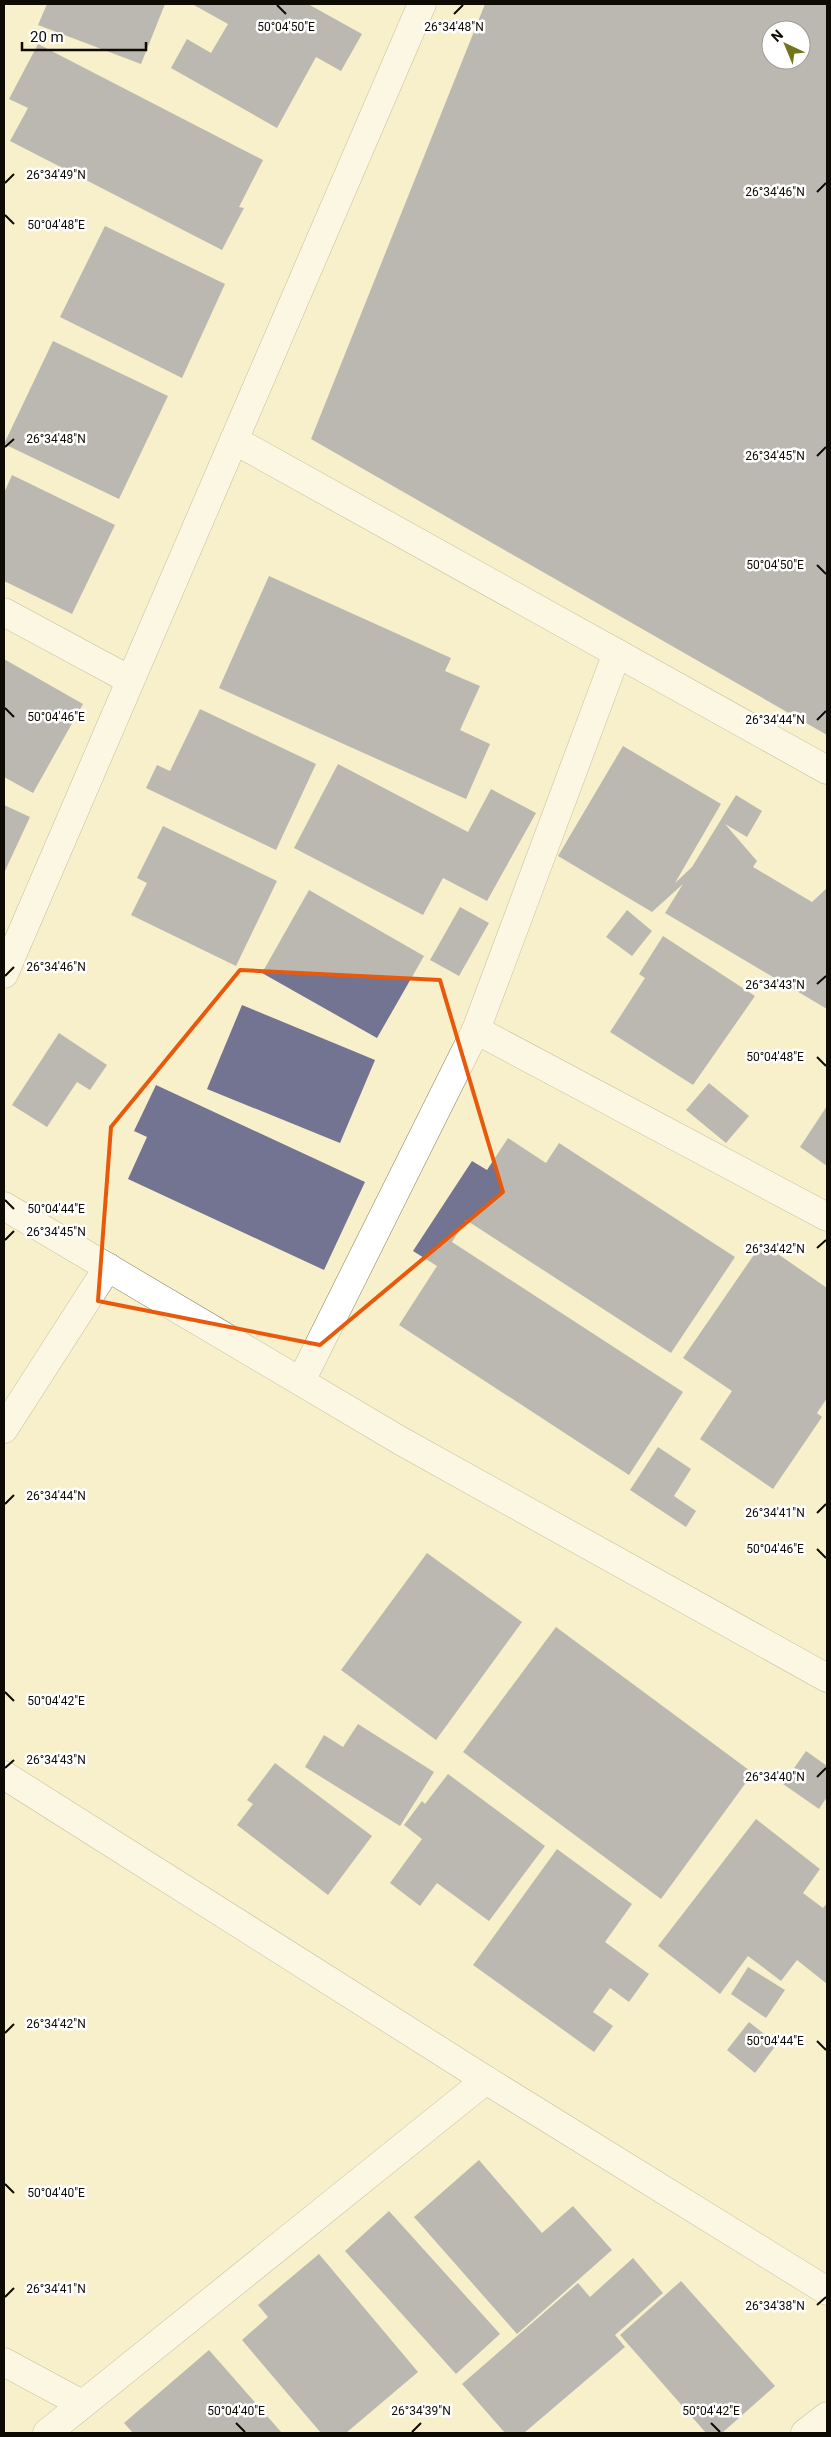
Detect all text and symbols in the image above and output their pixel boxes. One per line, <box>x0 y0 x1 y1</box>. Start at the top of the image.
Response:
scale bar <box>22 20 146 52</box>
text: 50°04'50"E <box>257 20 315 34</box>
text: 26°34'48"N <box>424 20 484 34</box>
north arrow <box>761 20 811 70</box>
text: N <box>768 26 786 45</box>
text: 20 m <box>30 28 64 46</box>
text: 26°34'49"N <box>26 168 86 182</box>
text: 26°34'46"N <box>745 185 805 199</box>
text: 50°04'48"E <box>27 218 85 232</box>
text: 26°34'48"N <box>26 432 86 446</box>
text: 26°34'45"N <box>745 449 805 463</box>
text: 50°04'50"E <box>746 558 804 572</box>
text: 50°04'46"E <box>27 710 85 724</box>
text: 26°34'44"N <box>745 713 805 727</box>
text: 26°34'46"N <box>26 960 86 974</box>
text: 26°34'43"N <box>745 978 805 992</box>
text: 50°04'48"E <box>746 1050 804 1064</box>
text: 50°04'44"E <box>27 1202 85 1216</box>
text: 26°34'45"N <box>26 1225 86 1239</box>
text: 26°34'42"N <box>745 1242 805 1256</box>
text: 26°34'44"N <box>26 1489 86 1503</box>
text: 26°34'41"N <box>745 1506 805 1520</box>
text: 50°04'46"E <box>746 1542 804 1556</box>
text: 50°04'42"E <box>27 1694 85 1708</box>
text: 26°34'43"N <box>26 1753 86 1767</box>
text: 26°34'40"N <box>745 1770 805 1784</box>
text: 26°34'42"N <box>26 2017 86 2031</box>
text: 50°04'44"E <box>746 2034 804 2048</box>
text: 50°04'40"E <box>27 2186 85 2200</box>
text: 26°34'41"N <box>26 2282 86 2296</box>
text: 26°34'38"N <box>745 2299 805 2313</box>
text: 50°04'40"E <box>207 2404 265 2418</box>
text: 26°34'39"N <box>391 2404 451 2418</box>
text: 50°04'42"E <box>682 2404 740 2418</box>

